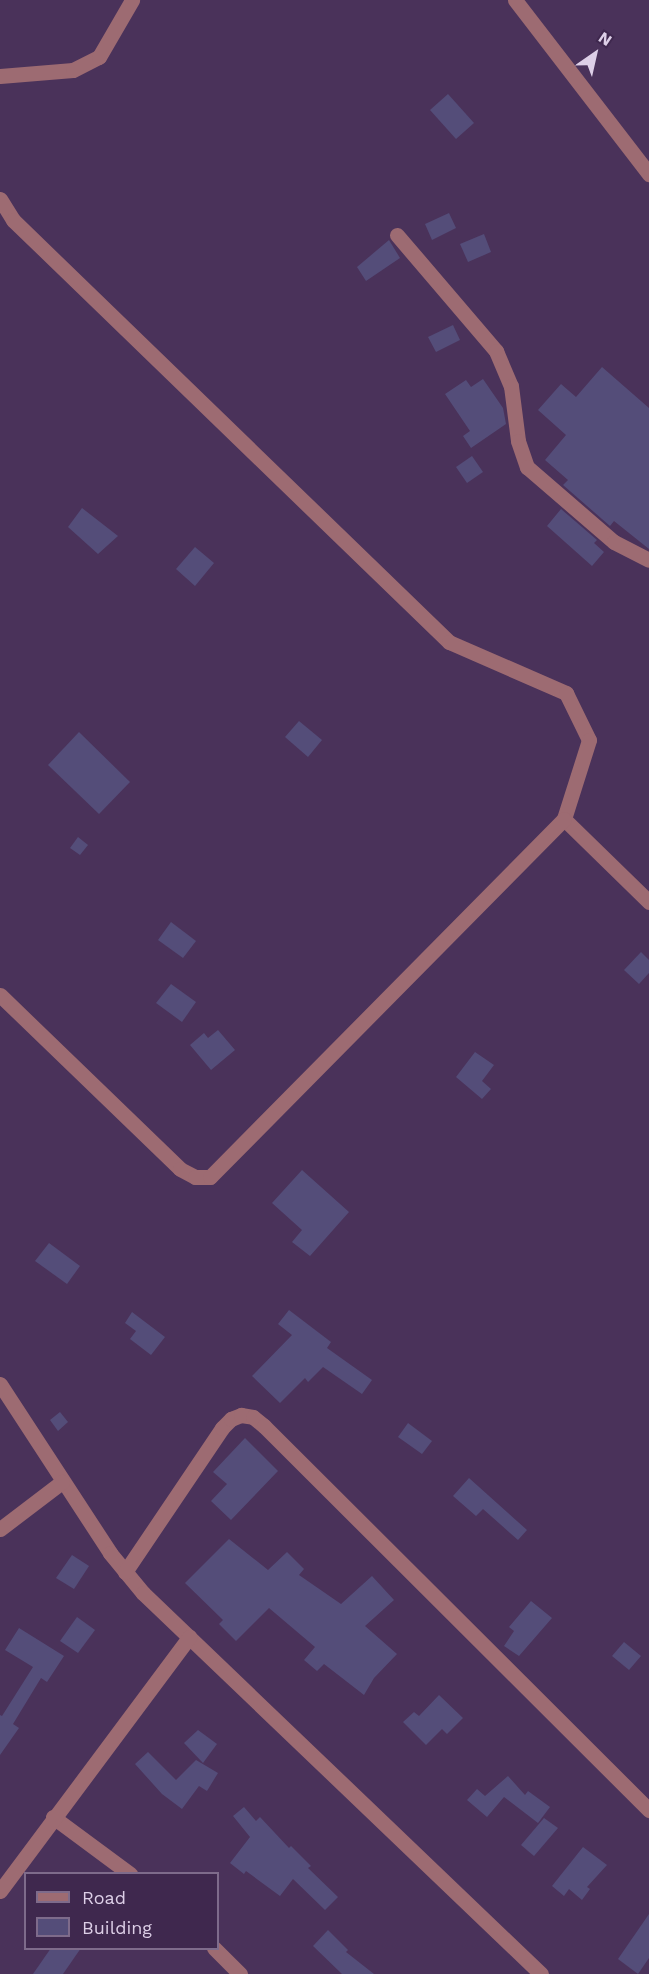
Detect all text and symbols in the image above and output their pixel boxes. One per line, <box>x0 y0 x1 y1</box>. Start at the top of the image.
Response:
north arrow <box>565 24 625 84</box>
text: N <box>595 27 616 50</box>
legend <box>24 1872 219 1950</box>
text: Road <box>82 1887 126 1908</box>
text: Building <box>82 1917 152 1938</box>

